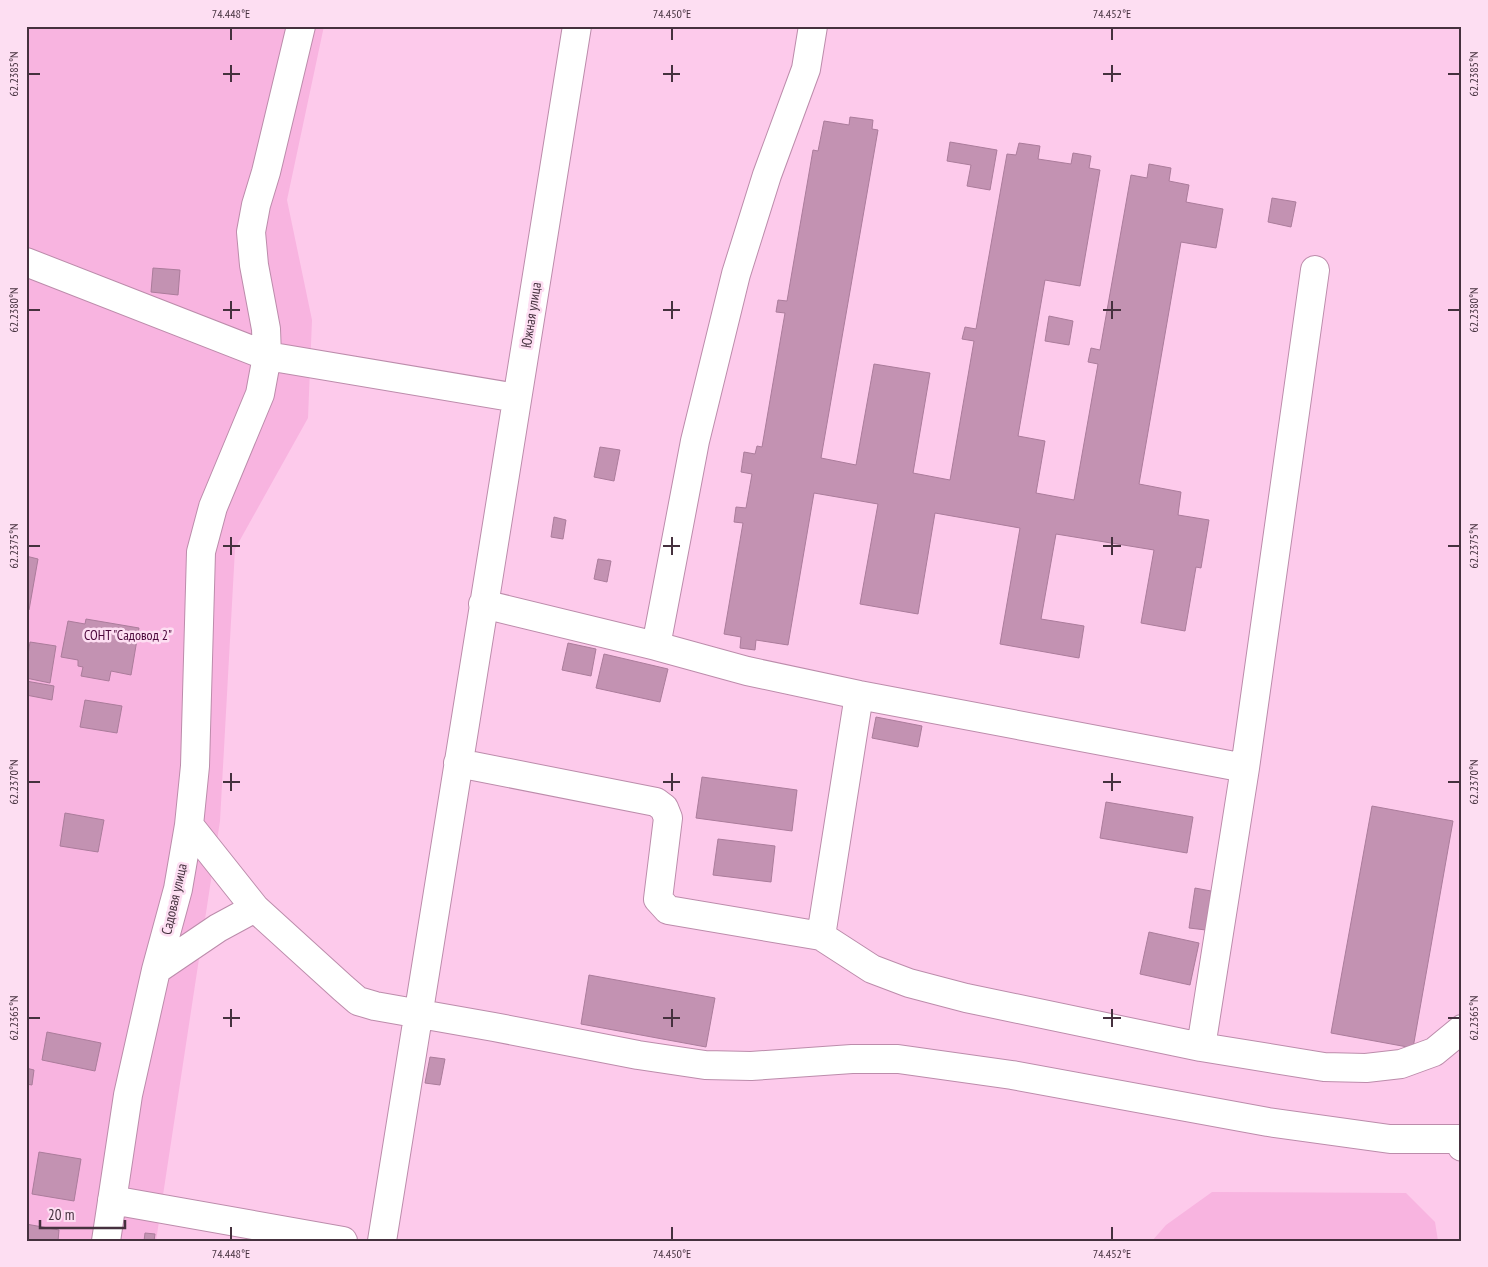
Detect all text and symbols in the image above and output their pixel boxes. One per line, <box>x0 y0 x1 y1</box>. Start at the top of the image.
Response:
text: 74.448°E <box>212 6 250 21</box>
text: 74.450°E <box>653 6 691 21</box>
text: 74.452°E <box>1093 6 1131 21</box>
text: 62.2385°N <box>6 51 21 97</box>
text: 62.2385°N <box>1466 51 1481 97</box>
street label: Южная улица <box>517 281 545 349</box>
text: 62.2380°N <box>6 287 21 333</box>
text: 62.2380°N <box>1466 287 1481 333</box>
text: 62.2375°N <box>6 523 21 569</box>
text: 62.2375°N <box>1466 523 1481 569</box>
park label: СОНТ "Садовод 2" <box>84 626 172 644</box>
text: 62.2370°N <box>6 759 21 805</box>
text: 62.2370°N <box>1466 759 1481 805</box>
street label: Садовая улица <box>157 862 191 936</box>
text: 62.2365°N <box>6 995 21 1041</box>
text: 62.2365°N <box>1466 995 1481 1041</box>
scale bar <box>40 1197 125 1229</box>
text: 20 m <box>48 1205 74 1224</box>
text: 74.448°E <box>212 1246 250 1261</box>
text: 74.450°E <box>653 1246 691 1261</box>
text: 74.452°E <box>1093 1246 1131 1261</box>

